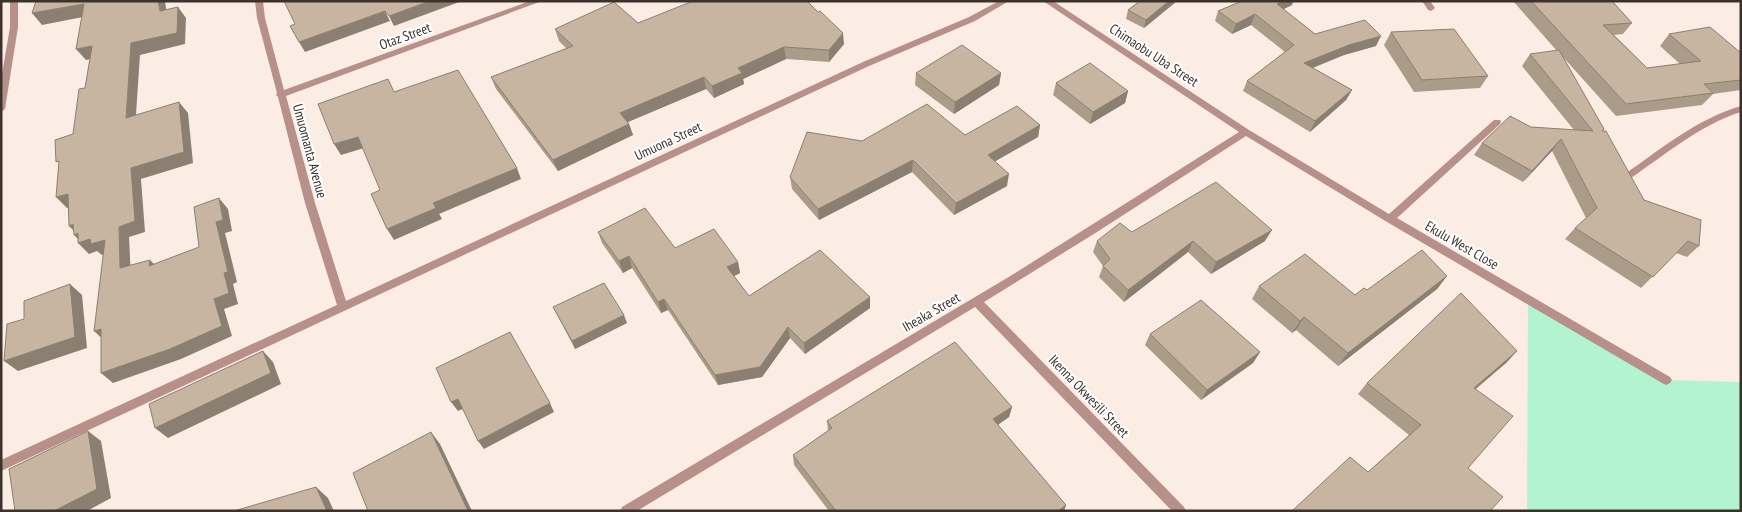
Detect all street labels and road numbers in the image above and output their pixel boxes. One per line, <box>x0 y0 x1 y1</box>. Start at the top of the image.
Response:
street label: Otaz Street <box>377 18 433 54</box>
street label: Chimaobu Uba Street <box>1106 20 1202 91</box>
street label: Umuomanta Avenue <box>289 102 331 200</box>
street label: Umuona Street <box>631 118 705 164</box>
street label: Ekulu West Close <box>1422 217 1502 273</box>
street label: Iheaka Street <box>899 288 963 336</box>
street label: Ikenna Okwesili Street <box>1045 351 1133 441</box>

